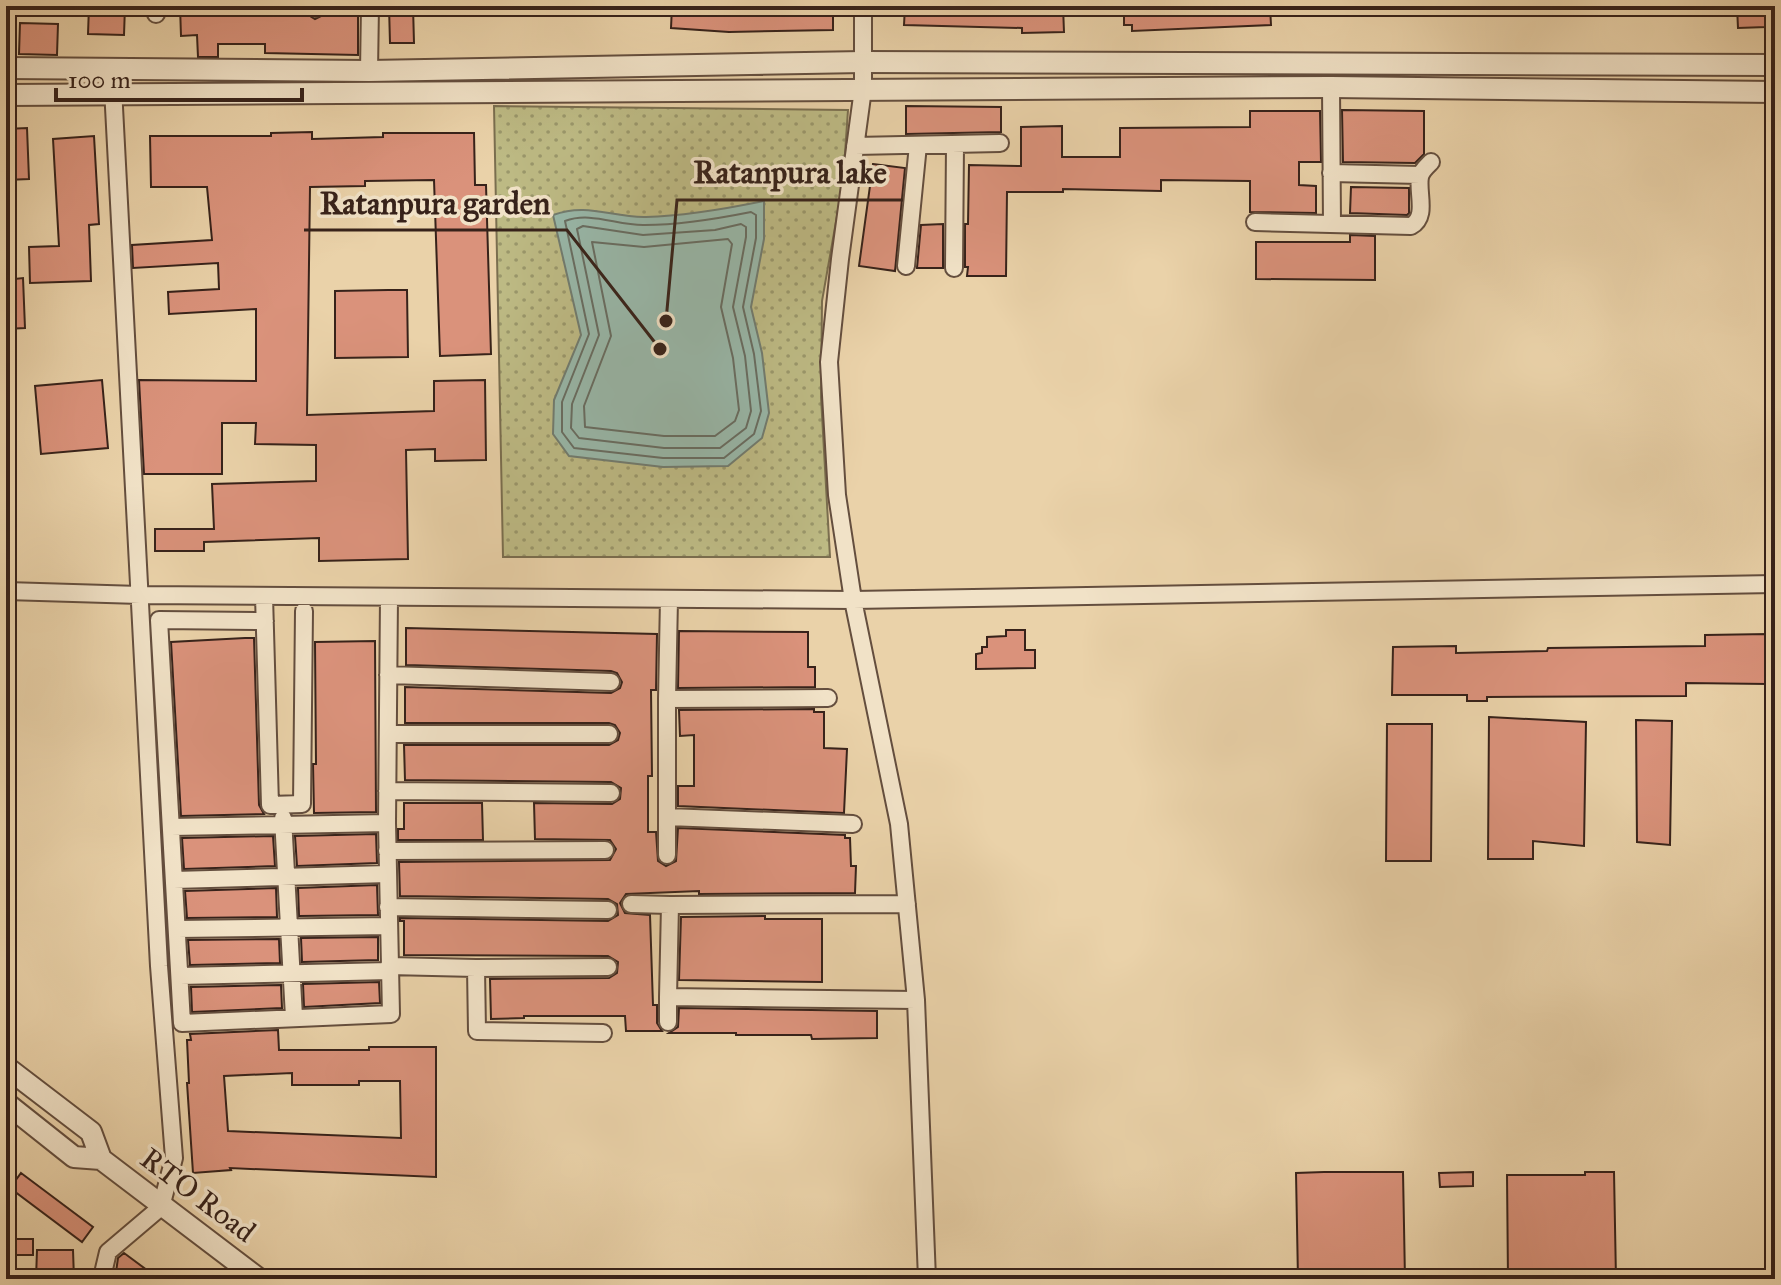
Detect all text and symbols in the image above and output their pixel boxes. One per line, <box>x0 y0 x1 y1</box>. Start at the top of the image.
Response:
scale bar <box>56 52 302 102</box>
text: 100 m <box>68 65 131 95</box>
callout: Ratanpura lake <box>677 144 903 200</box>
text: Ratanpura lake <box>693 153 887 192</box>
callout: Ratanpura garden <box>304 174 567 230</box>
text: Ratanpura garden <box>320 184 551 223</box>
street label: RTO Road <box>133 1140 263 1250</box>

